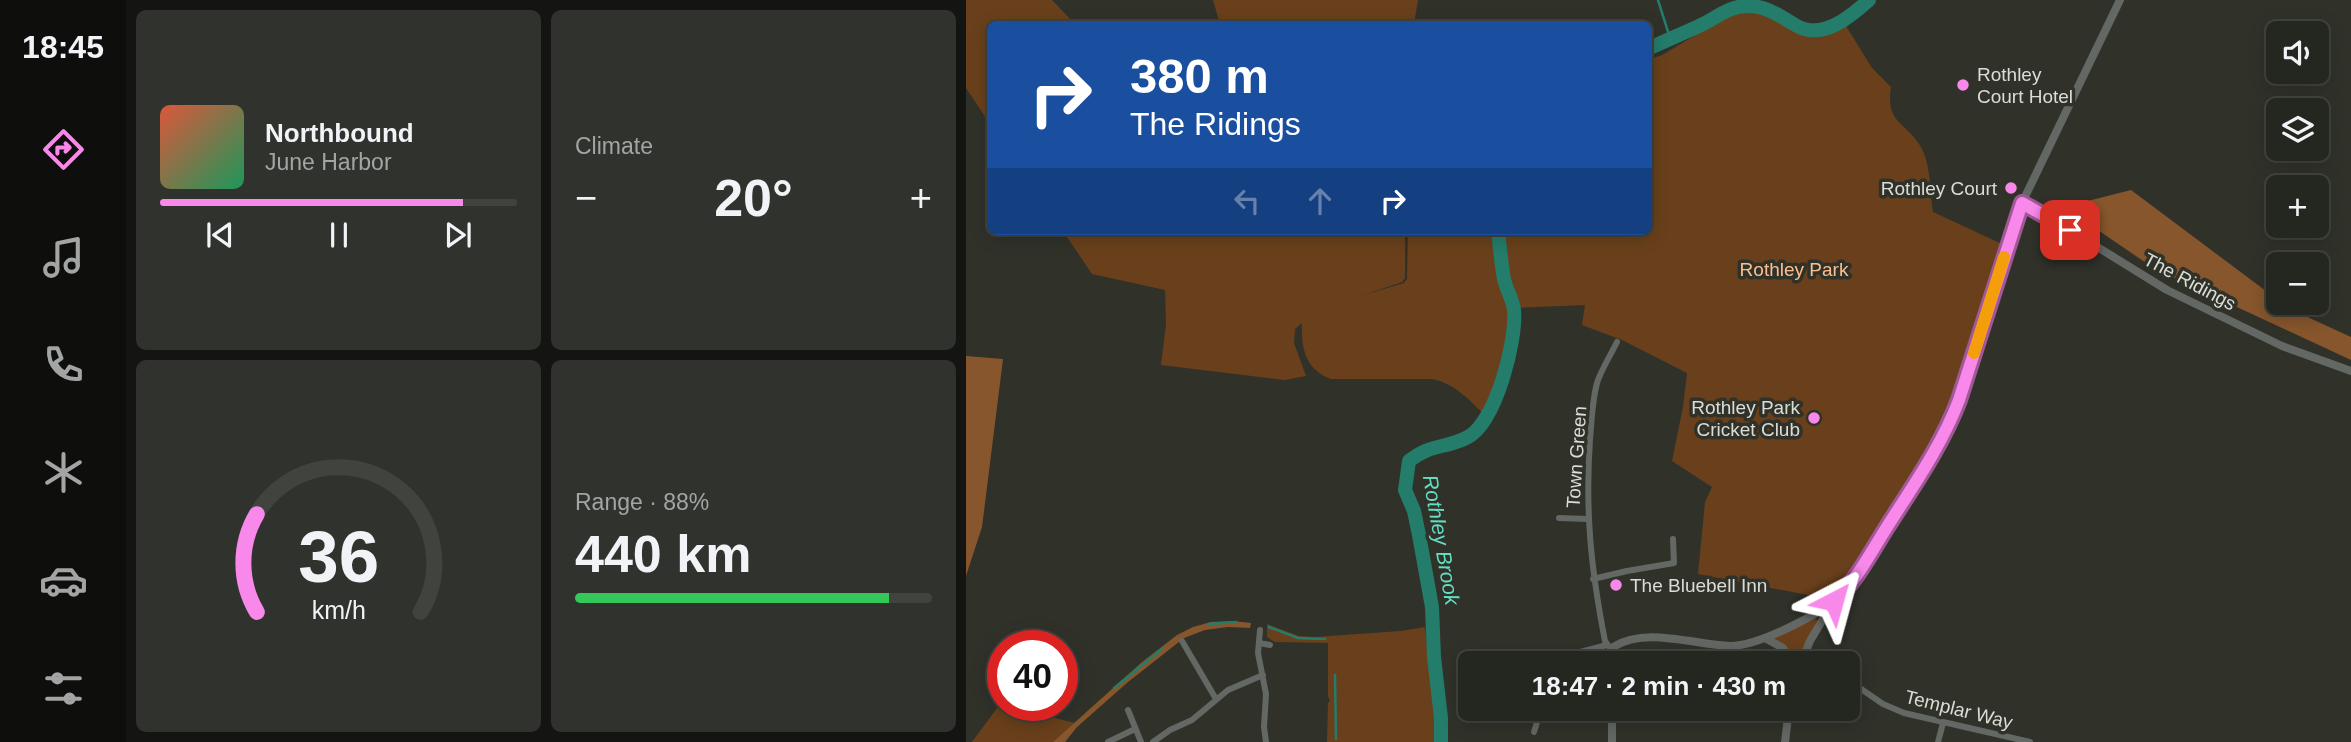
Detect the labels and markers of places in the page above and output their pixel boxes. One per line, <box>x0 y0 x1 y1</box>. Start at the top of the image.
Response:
place label: Rothley Court Hotel <box>1977 64 2073 107</box>
marker: Rothley Court Hotel <box>1955 77 1971 93</box>
place label: Rothley Court <box>1881 178 1998 199</box>
marker: Rothley Court <box>2003 180 2019 196</box>
pin <box>2040 200 2100 260</box>
place label: Rothley Park Cricket Club <box>1691 397 1800 440</box>
marker: Rothley Park Cricket Club <box>1806 410 1822 426</box>
place label: The Bluebell Inn <box>1630 575 1767 596</box>
marker: The Bluebell Inn <box>1608 577 1624 593</box>

